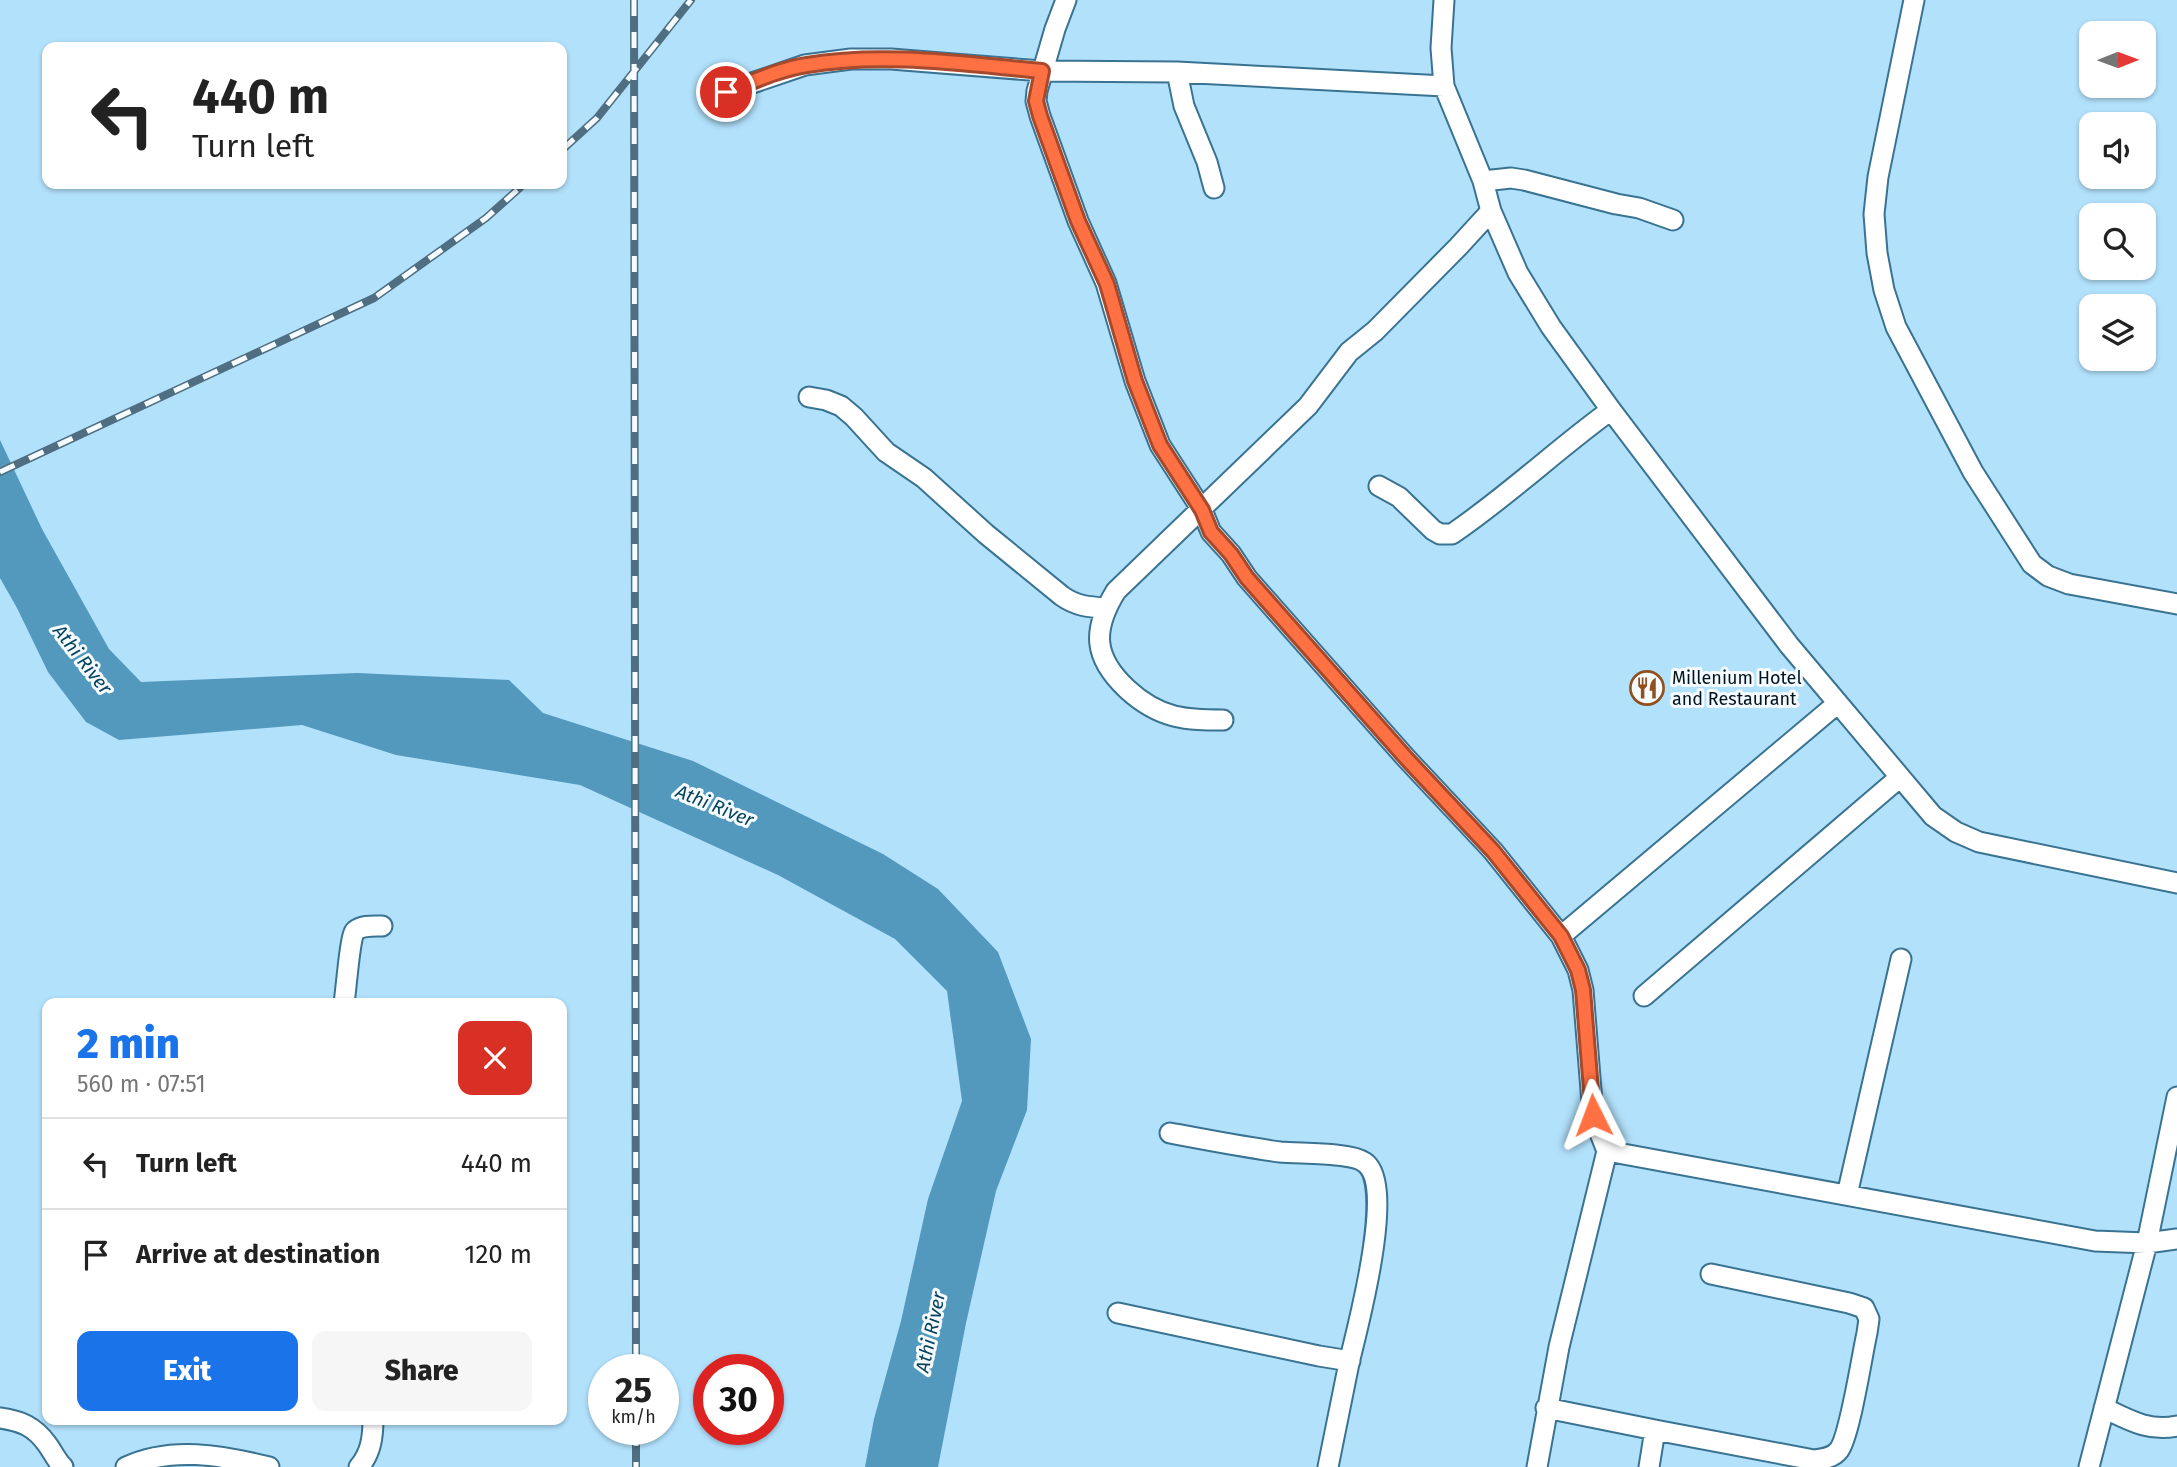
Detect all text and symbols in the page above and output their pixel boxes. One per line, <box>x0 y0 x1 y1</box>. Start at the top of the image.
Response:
north arrow <box>2079 21 2156 98</box>
map controls <box>2079 21 2156 371</box>
pin <box>696 62 756 122</box>
text: 440 m <box>192 67 329 126</box>
icon: left <box>77 70 168 161</box>
icon: arrive <box>707 73 745 111</box>
button: sound <box>2079 112 2156 189</box>
text: Turn left <box>192 127 314 165</box>
button: search <box>2079 203 2156 280</box>
button: layers <box>2079 294 2156 371</box>
water label: Athi River <box>48 619 117 699</box>
place label: Millenium Hotel and Restaurant <box>1672 667 1802 710</box>
restaurant icon: Millenium Hotel and Restaurant <box>1628 669 1666 707</box>
water label: Athi River <box>672 779 758 832</box>
text: 2 min <box>77 1019 180 1069</box>
button: close <box>458 1021 532 1095</box>
text: 560 m · 07:51 <box>77 1070 206 1098</box>
position arrow <box>1556 1078 1630 1152</box>
icon: left <box>77 1145 115 1183</box>
text: Turn left <box>136 1148 237 1179</box>
text: 440 m <box>461 1148 532 1179</box>
icon: arrive <box>77 1236 115 1274</box>
text: Arrive at destination <box>136 1239 380 1270</box>
text: 120 m <box>464 1239 532 1270</box>
water label: Athi River <box>911 1289 950 1375</box>
button: Exit <box>77 1331 298 1411</box>
button: Share <box>312 1331 532 1411</box>
speed limit sign: 30 <box>693 1354 784 1445</box>
text: 25 <box>615 1369 652 1411</box>
text: km/h <box>611 1406 656 1428</box>

